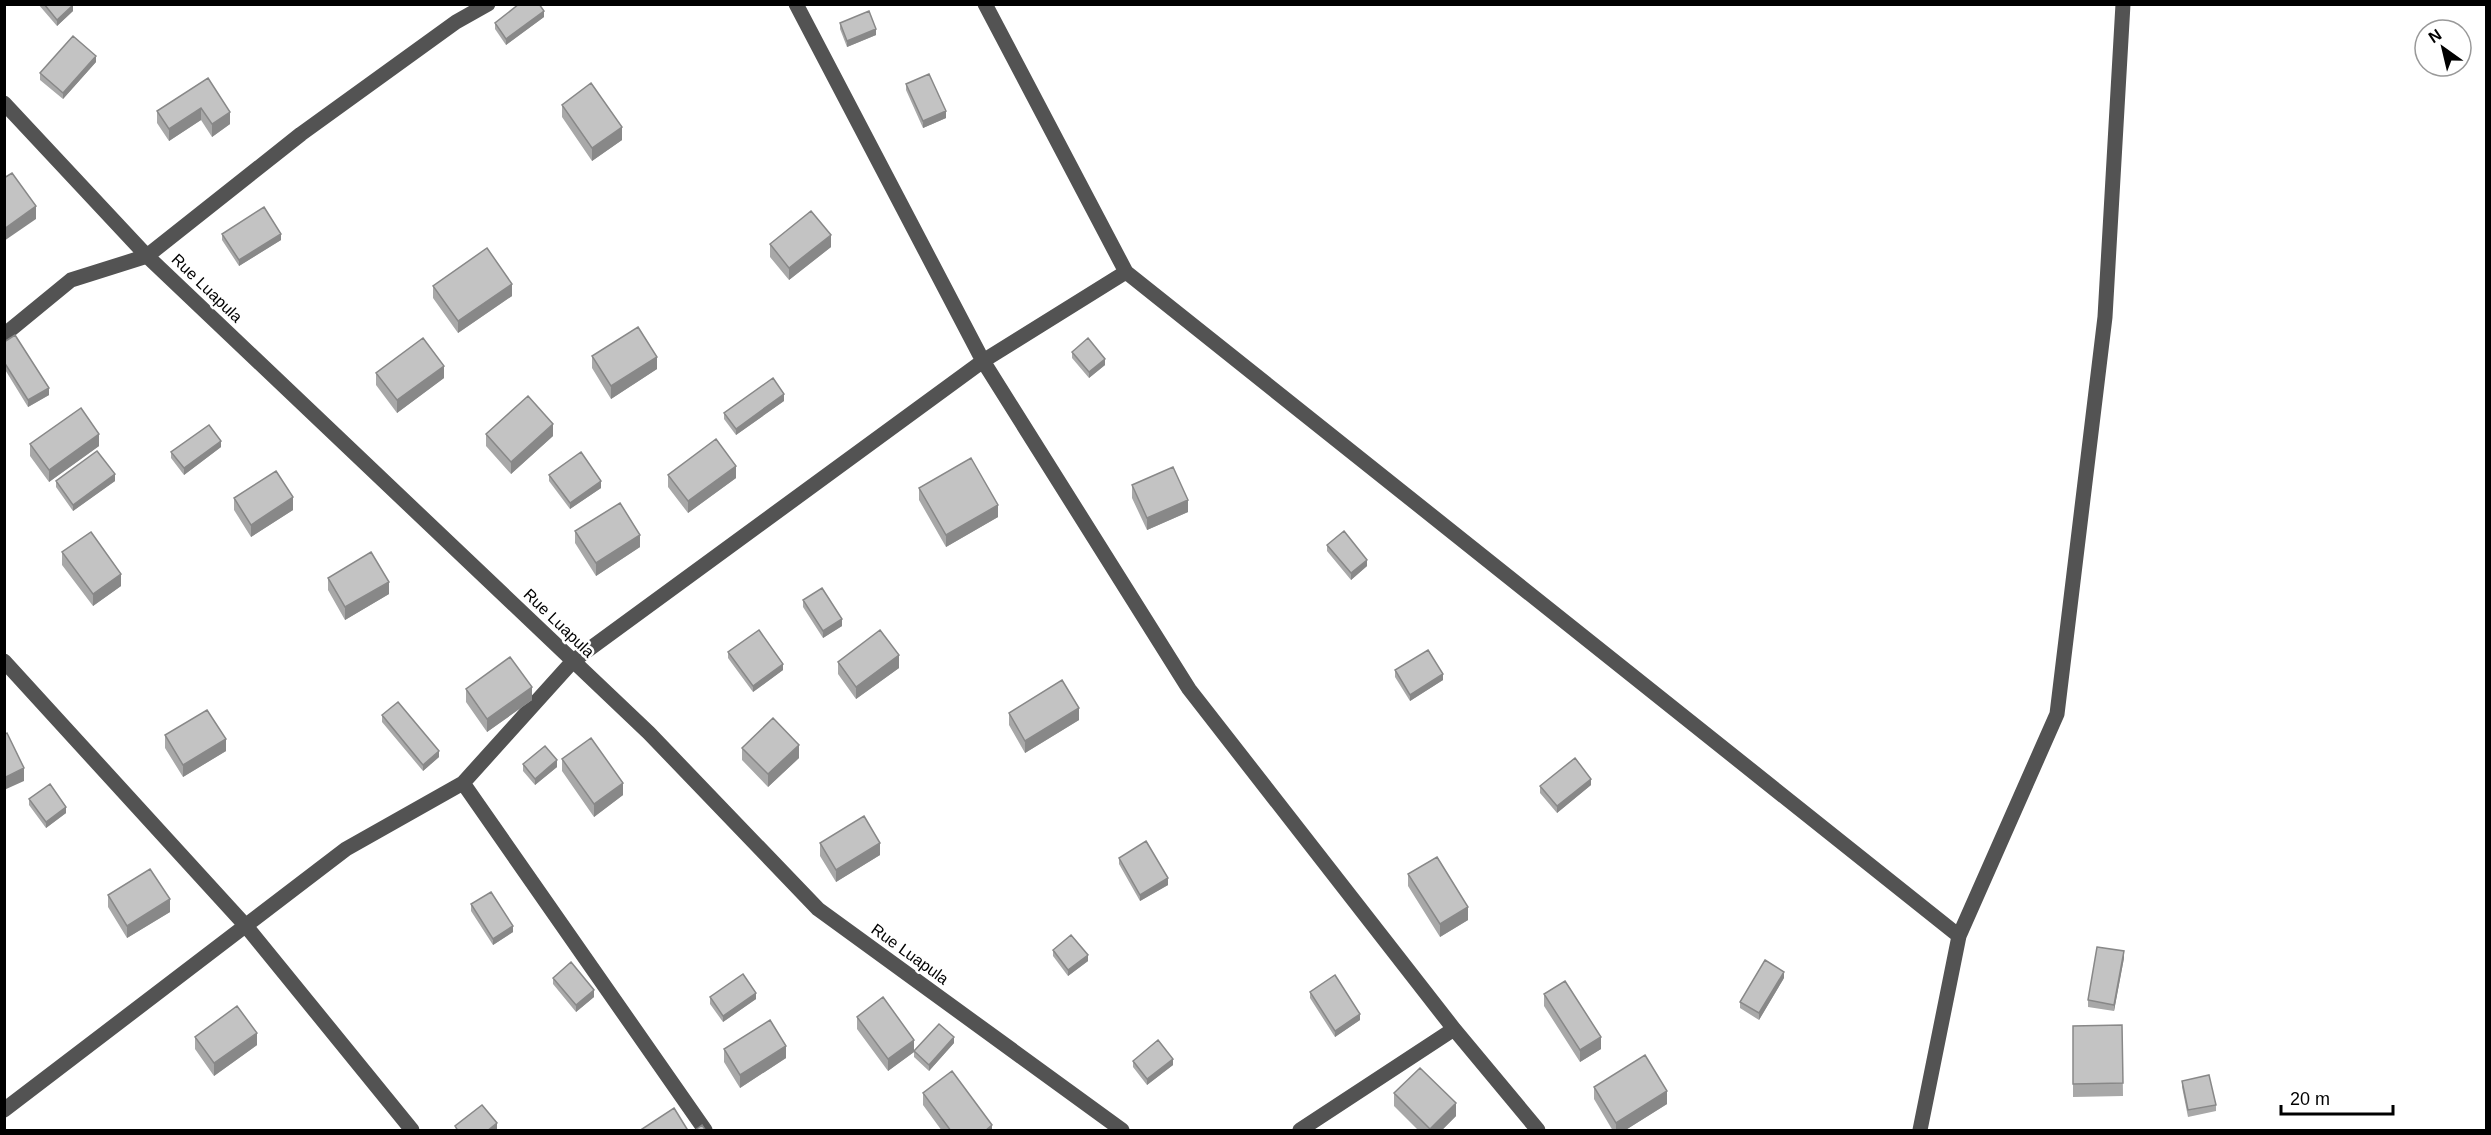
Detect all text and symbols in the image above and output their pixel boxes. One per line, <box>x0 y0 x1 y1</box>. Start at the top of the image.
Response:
north arrow <box>2413 18 2473 78</box>
text: N <box>2425 26 2444 46</box>
street label: Rue Luapula <box>168 250 246 326</box>
street label: Rue Luapula <box>520 585 598 661</box>
street label: Rue Luapula <box>868 920 952 988</box>
scale bar <box>2281 1078 2394 1116</box>
text: 20 m <box>2290 1089 2330 1109</box>

